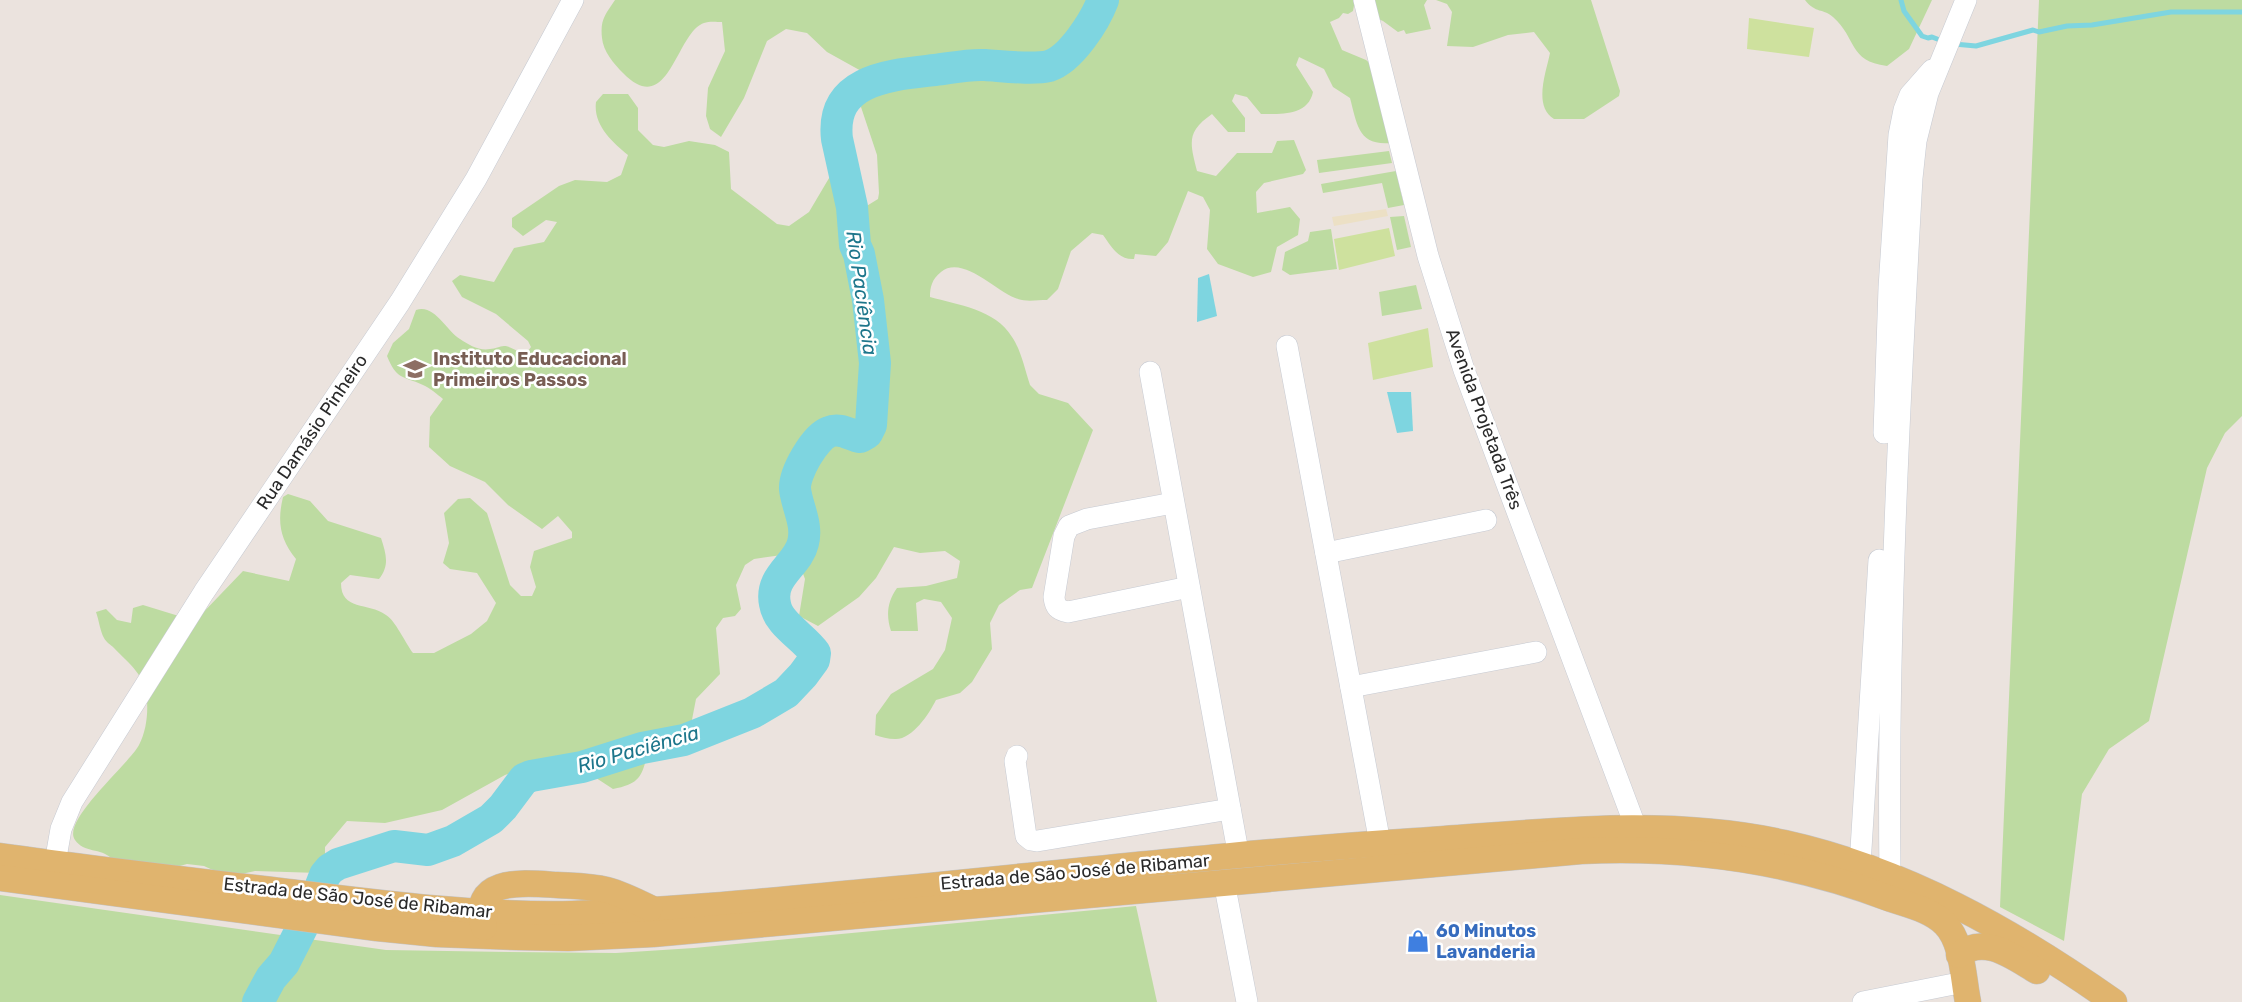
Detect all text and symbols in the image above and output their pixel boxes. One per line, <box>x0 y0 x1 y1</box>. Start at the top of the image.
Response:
water label: Rio Paciência <box>841 229 883 357</box>
street label: Avenida Projetada Três <box>1441 325 1527 513</box>
place label: Instituto Educacional Primeiros Passos <box>433 348 627 391</box>
street label: Rua Damásio Pinheiro <box>252 350 372 514</box>
school or university icon: Instituto Educacional Primeiros Passos <box>402 356 428 382</box>
water label: Rio Paciência <box>574 720 702 778</box>
street label: Estrada de São José de Ribamar <box>940 849 1211 895</box>
street label: Estrada de São José de Ribamar <box>223 873 494 923</box>
place label: 60 Minutos Lavanderia <box>1436 920 1536 963</box>
shop icon: 60 Minutos Lavanderia <box>1405 928 1431 954</box>

